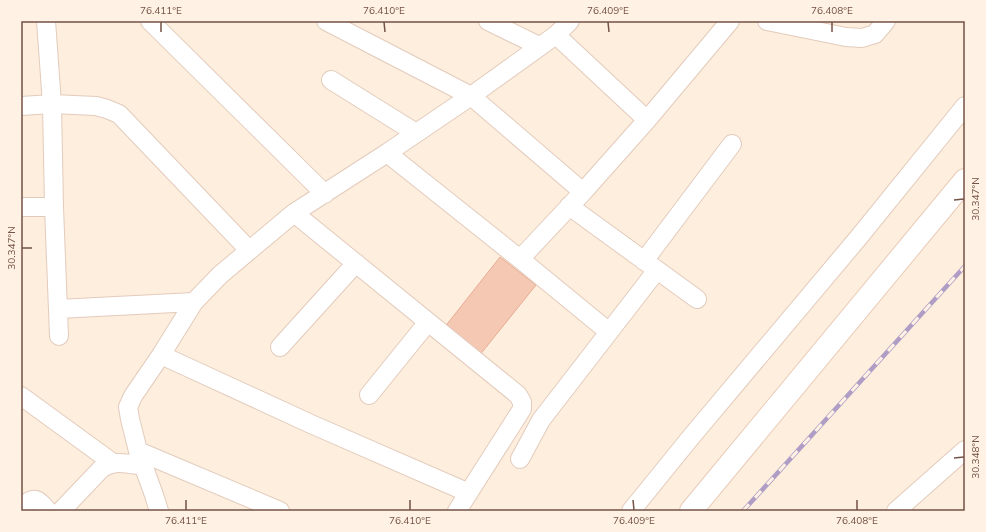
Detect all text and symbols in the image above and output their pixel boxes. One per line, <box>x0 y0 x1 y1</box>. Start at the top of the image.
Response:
text: 76.411°E <box>140 4 182 17</box>
text: 76.410°E <box>363 4 405 17</box>
text: 76.409°E <box>587 4 629 17</box>
text: 76.408°E <box>811 4 853 17</box>
text: 30.347°N <box>969 177 982 221</box>
text: 30.347°N <box>5 226 18 270</box>
text: 30.348°N <box>969 435 982 479</box>
text: 76.411°E <box>165 514 207 527</box>
text: 76.410°E <box>389 514 431 527</box>
text: 76.409°E <box>613 514 655 527</box>
text: 76.408°E <box>836 514 878 527</box>

